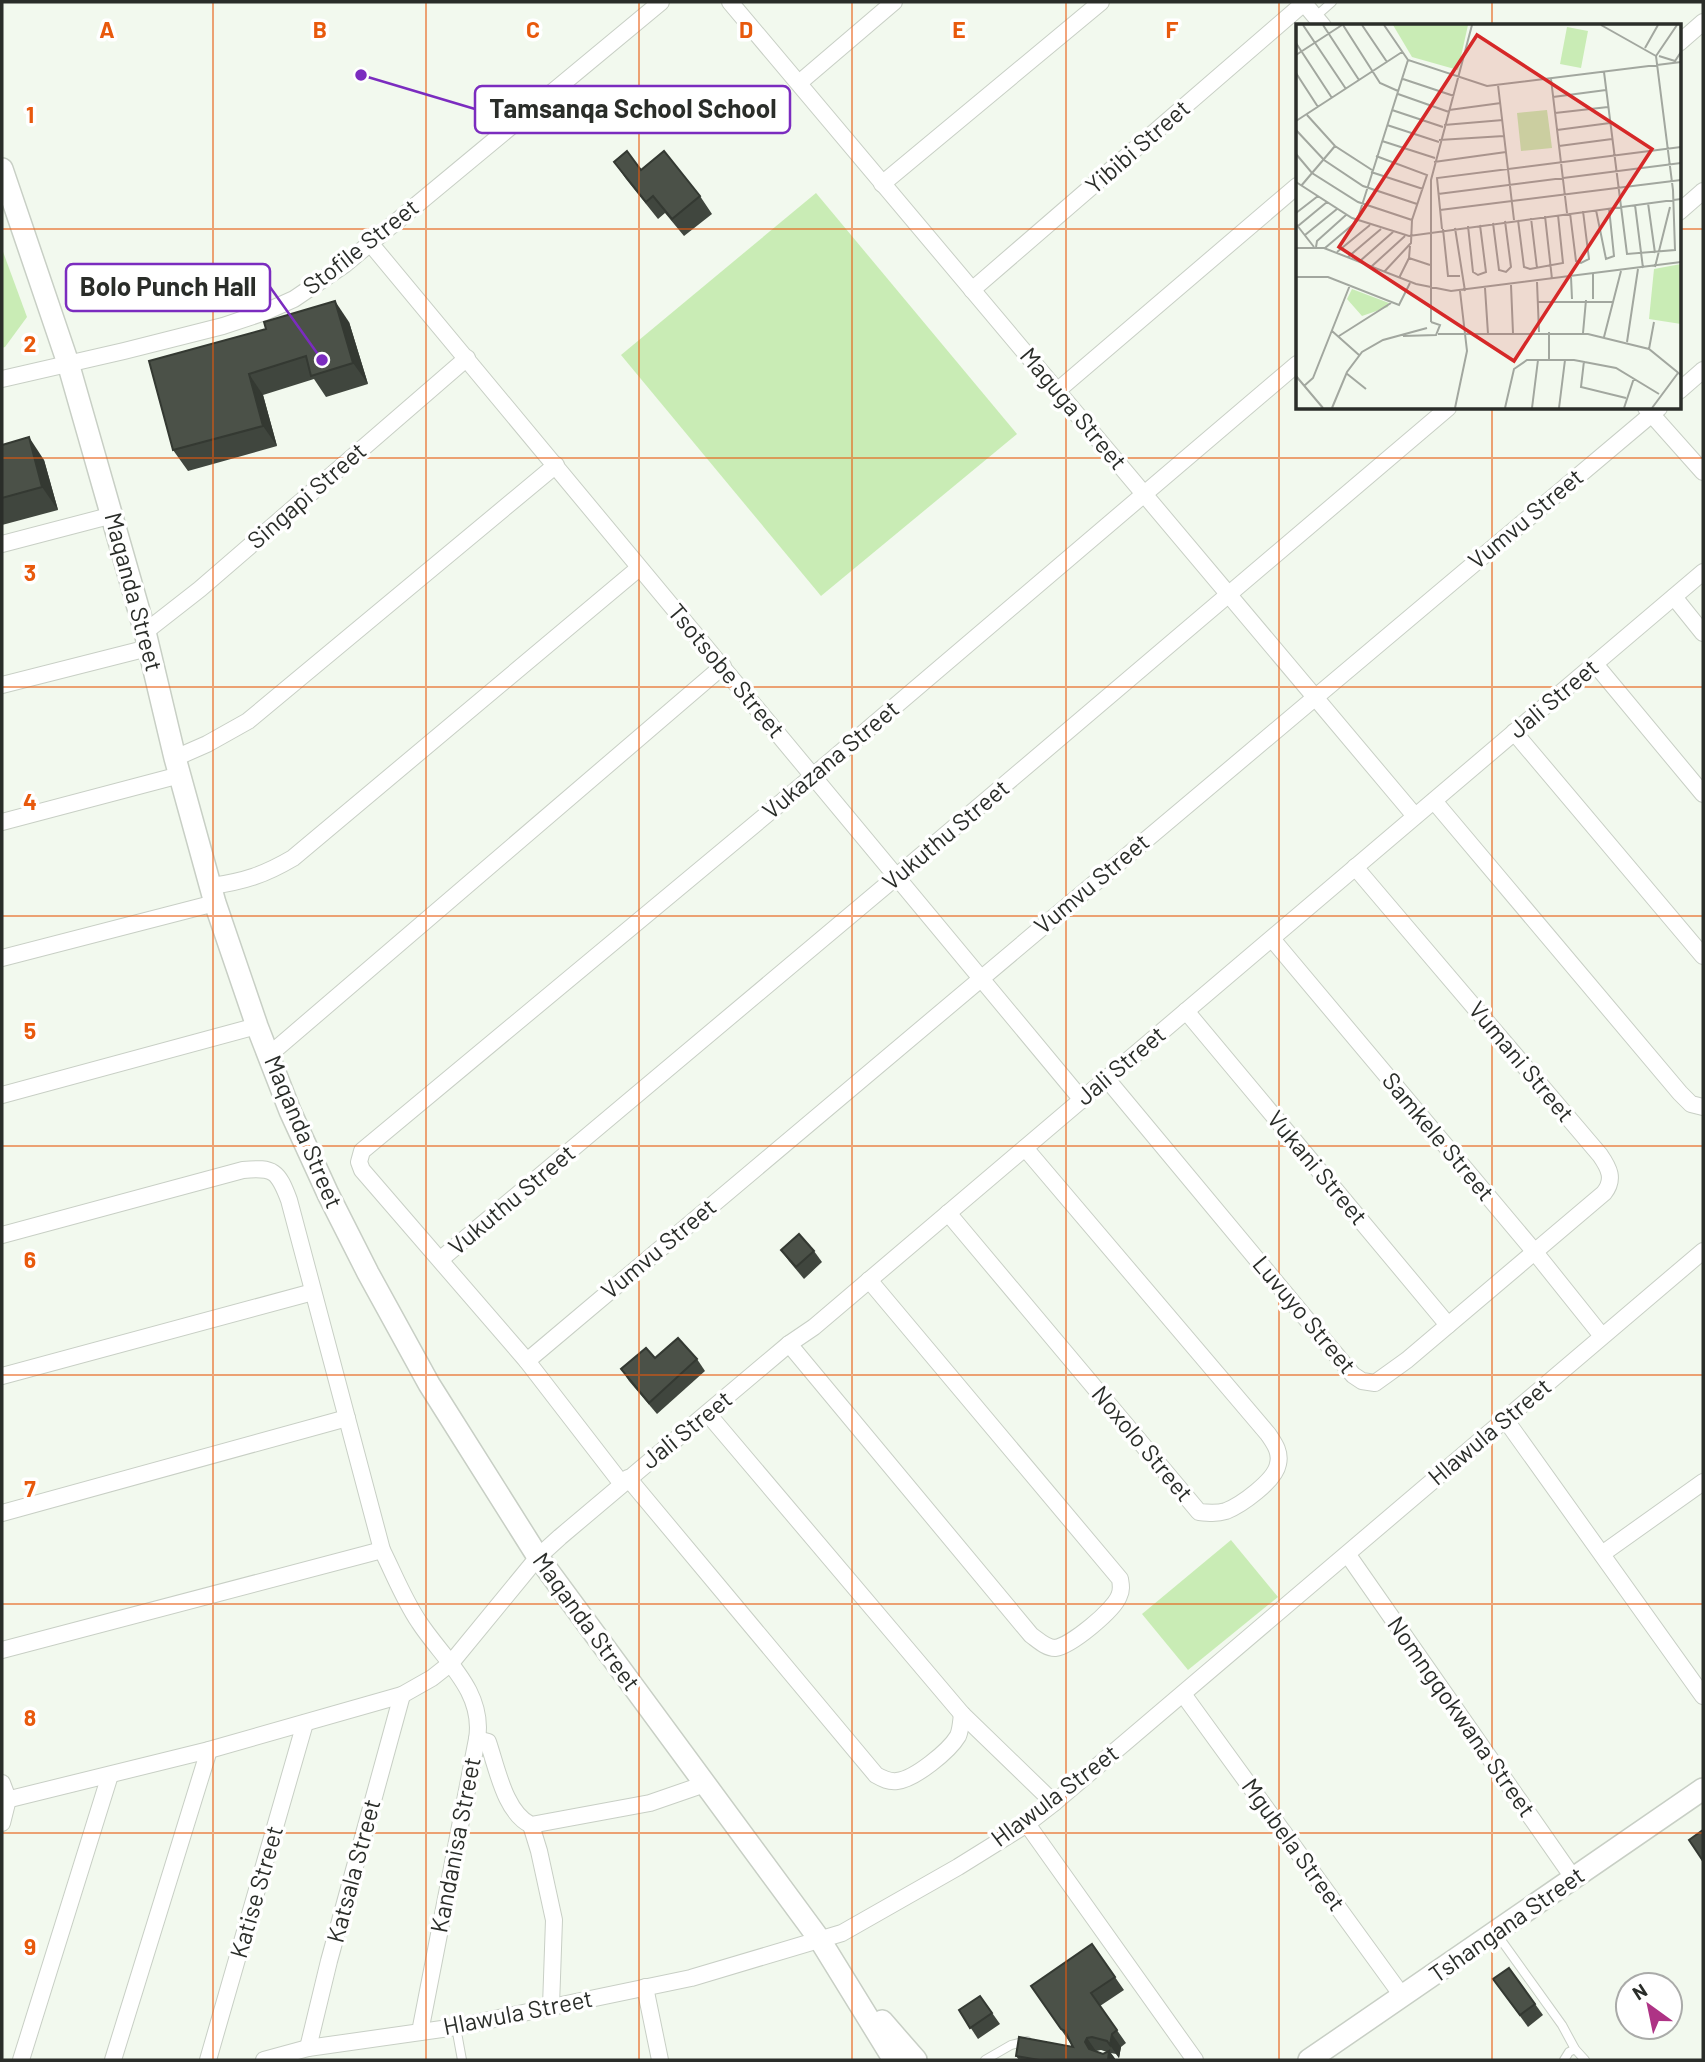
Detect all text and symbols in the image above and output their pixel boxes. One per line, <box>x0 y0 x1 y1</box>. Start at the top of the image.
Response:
text: A <box>99 15 115 43</box>
text: B <box>313 15 327 43</box>
text: C <box>526 15 540 43</box>
text: D <box>739 15 753 43</box>
text: E <box>952 15 966 43</box>
text: F <box>1166 15 1179 43</box>
inset map <box>1296 24 1680 410</box>
callout: Tamsanqa School School <box>475 86 790 133</box>
text: Tamsanqa School School <box>489 92 777 123</box>
street label: Yibibi Street <box>1079 93 1195 199</box>
text: 1 <box>26 100 34 128</box>
street label: Stofile Street <box>296 192 424 300</box>
callout: Bolo Punch Hall <box>66 264 270 311</box>
text: Bolo Punch Hall <box>80 270 256 301</box>
text: 2 <box>24 329 36 357</box>
street label: Maguga Street <box>1015 341 1134 475</box>
street label: Singapi Street <box>241 435 371 554</box>
street label: Vumvu Street <box>1462 461 1588 574</box>
street label: Maqanda Street <box>99 509 170 674</box>
text: 3 <box>24 558 36 586</box>
street label: Tsotsobe Street <box>663 597 792 743</box>
street label: Jali Street <box>1502 652 1604 744</box>
street label: Vukazana Street <box>756 693 904 824</box>
street label: Vukuthu Street <box>876 772 1014 895</box>
text: 4 <box>23 787 37 815</box>
street label: Vumvu Street <box>1028 826 1154 939</box>
street label: Vumani Street <box>1463 995 1581 1127</box>
text: 5 <box>24 1016 36 1044</box>
street label: Jali Street <box>1069 1019 1171 1111</box>
street label: Maqanda Street <box>259 1051 350 1212</box>
street label: Samkele Street <box>1377 1066 1501 1206</box>
street label: Vukani Street <box>1262 1104 1374 1230</box>
street label: Vukuthu Street <box>442 1137 580 1260</box>
street label: Vumvu Street <box>595 1191 721 1304</box>
text: 6 <box>24 1245 36 1273</box>
street label: Luvuyo Street <box>1247 1249 1363 1379</box>
street label: Hlawula Street <box>1422 1371 1556 1491</box>
street label: Noxolo Street <box>1086 1379 1200 1507</box>
street label: Jali Street <box>635 1384 737 1474</box>
text: 7 <box>24 1474 36 1502</box>
street label: Maqanda Street <box>527 1546 647 1696</box>
street label: Nomngqokwana Street <box>1382 1610 1542 1822</box>
text: 8 <box>24 1703 36 1731</box>
street label: Hlawula Street <box>985 1738 1123 1852</box>
street label: Kandanisa Street <box>423 1754 486 1935</box>
street label: Mgubela Street <box>1236 1772 1352 1916</box>
street label: Katsala Street <box>319 1796 386 1946</box>
street label: Katise Street <box>223 1822 288 1961</box>
street label: Tshangana Street <box>1423 1859 1589 1988</box>
text: 9 <box>24 1932 36 1960</box>
north arrow <box>1614 1971 1684 2041</box>
text: N <box>1628 1978 1651 2004</box>
street label: Hlawula Street <box>441 1983 595 2040</box>

